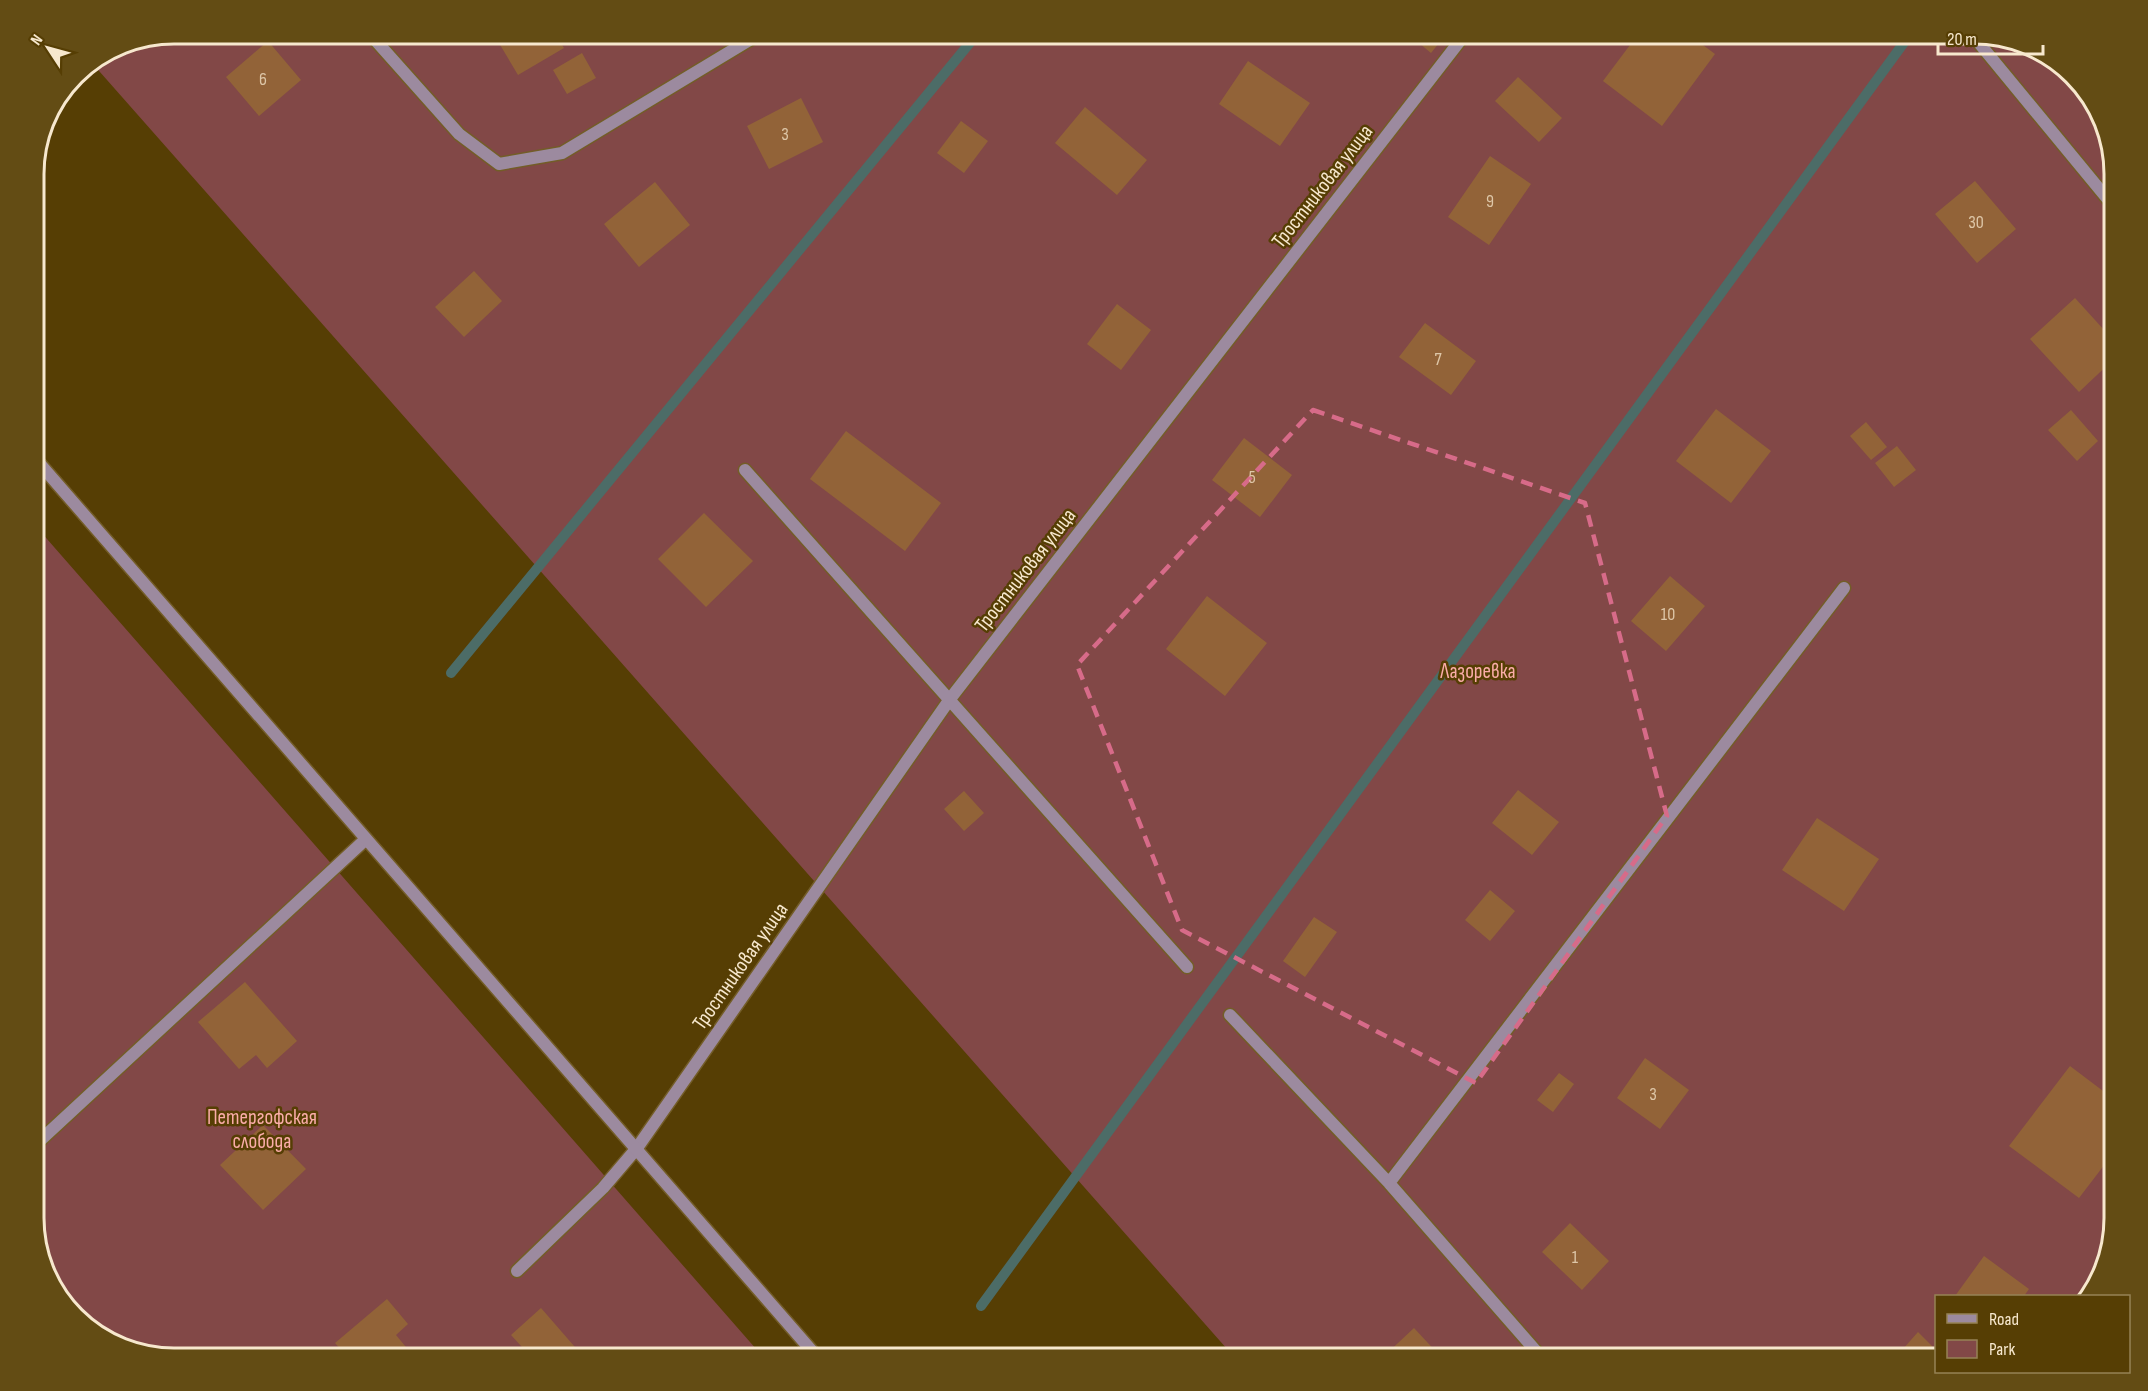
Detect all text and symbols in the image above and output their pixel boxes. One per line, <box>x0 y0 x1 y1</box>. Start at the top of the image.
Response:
north arrow <box>18 18 78 78</box>
scale bar <box>1938 18 2043 56</box>
text: 20 m <box>1947 29 1977 50</box>
text: N <box>27 31 47 49</box>
house number: 6 <box>259 69 267 90</box>
street label: Тростниковая улица <box>1267 120 1378 253</box>
house number: 3 <box>781 124 789 145</box>
house number: 9 <box>1486 191 1494 212</box>
house number: 30 <box>1968 212 1984 233</box>
house number: 7 <box>1434 349 1442 370</box>
house number: 5 <box>1248 467 1256 488</box>
street label: Тростниковая улица <box>970 504 1081 637</box>
house number: 10 <box>1661 604 1675 625</box>
park label: Лазоревка <box>1439 659 1516 684</box>
street label: Тростниковая улица <box>687 898 794 1035</box>
house number: 3 <box>1649 1084 1657 1105</box>
park label: Петергофская слобода <box>207 1105 317 1154</box>
house number: 1 <box>1572 1247 1579 1268</box>
legend <box>1935 1295 2130 1373</box>
text: Road <box>1989 1309 2019 1330</box>
text: Park <box>1989 1339 2015 1360</box>

